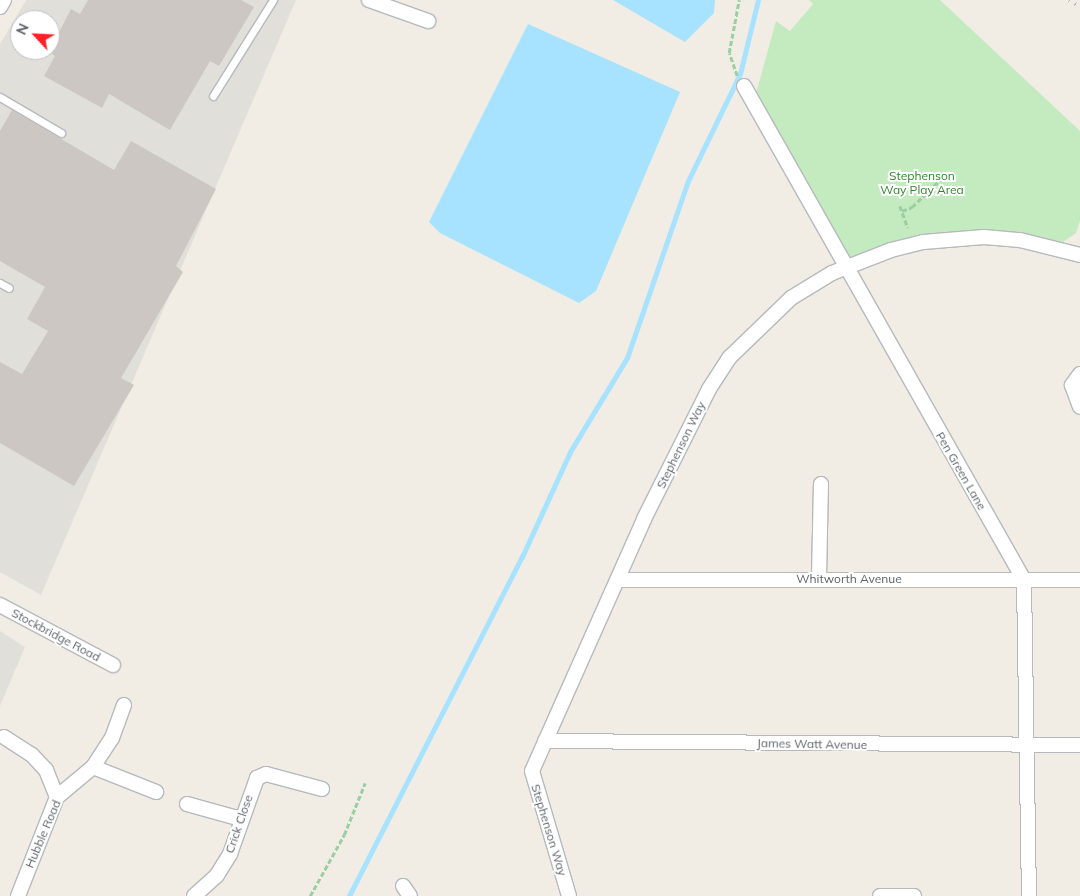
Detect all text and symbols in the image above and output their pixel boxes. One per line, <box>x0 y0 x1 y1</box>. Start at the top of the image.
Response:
north arrow <box>10 10 60 60</box>
text: N <box>12 20 33 38</box>
park label: Stephenson Way Play Area <box>880 169 964 197</box>
street label: Stephenson Way <box>654 399 708 491</box>
street label: Pen Green Lane <box>933 429 989 513</box>
street label: Whitworth Avenue <box>796 572 902 586</box>
street label: Stockbridge Road <box>9 606 103 664</box>
street label: James Watt Avenue <box>757 736 867 752</box>
street label: Stephenson Way <box>528 782 570 878</box>
street label: Crick Close <box>222 793 256 855</box>
street label: Hubble Road <box>22 798 64 870</box>

